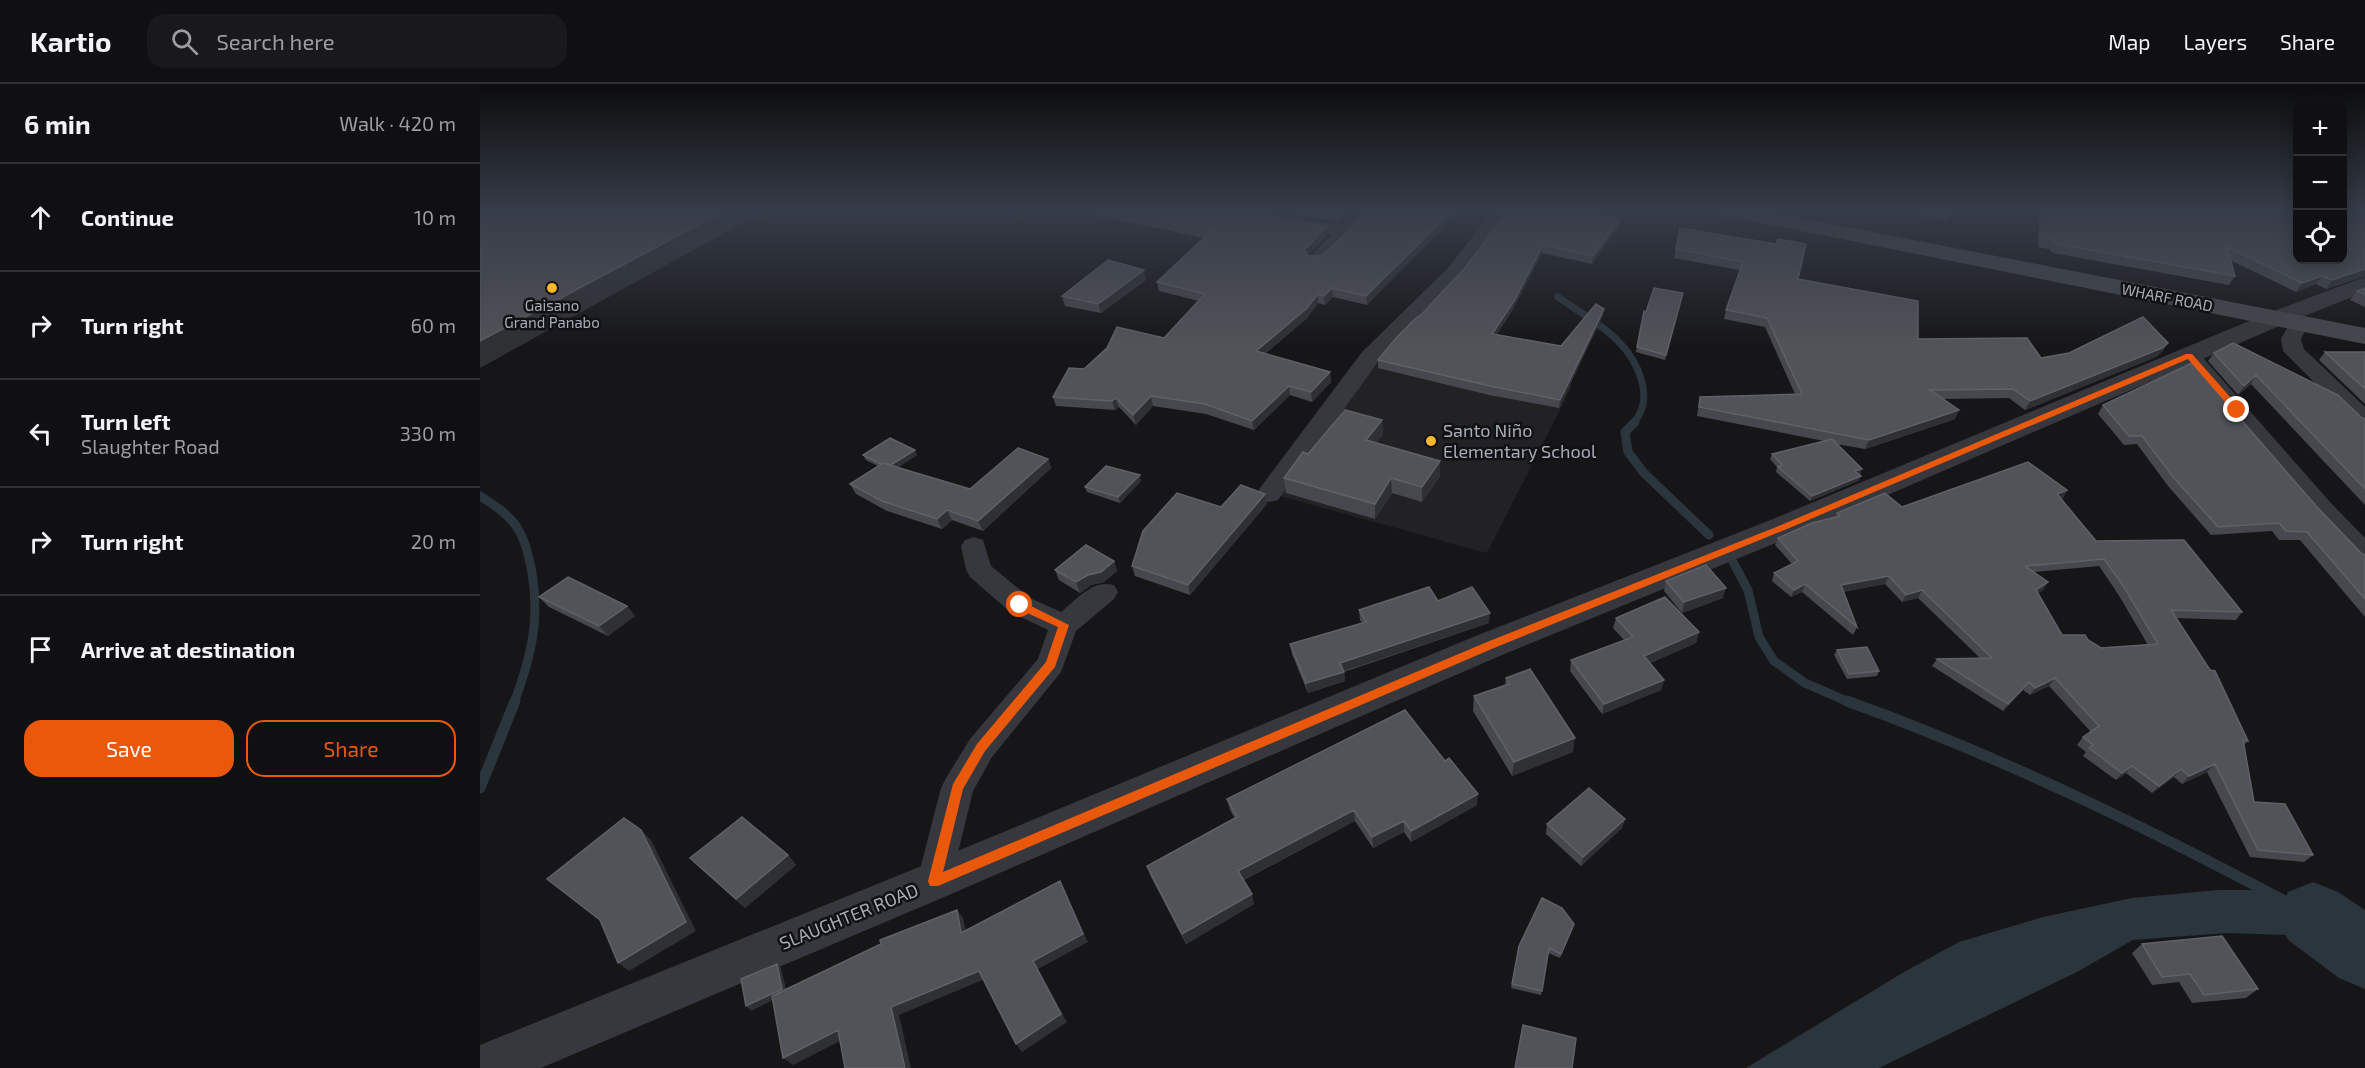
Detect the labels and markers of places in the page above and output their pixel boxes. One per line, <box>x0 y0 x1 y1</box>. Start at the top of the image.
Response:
marker: Gaisano Grand Panabo <box>545 281 559 295</box>
place label: Gaisano Grand Panabo <box>504 296 600 331</box>
place label: Santo Niño Elementary School <box>1443 419 1597 462</box>
marker: Santo Niño Elementary School <box>1424 434 1438 448</box>

